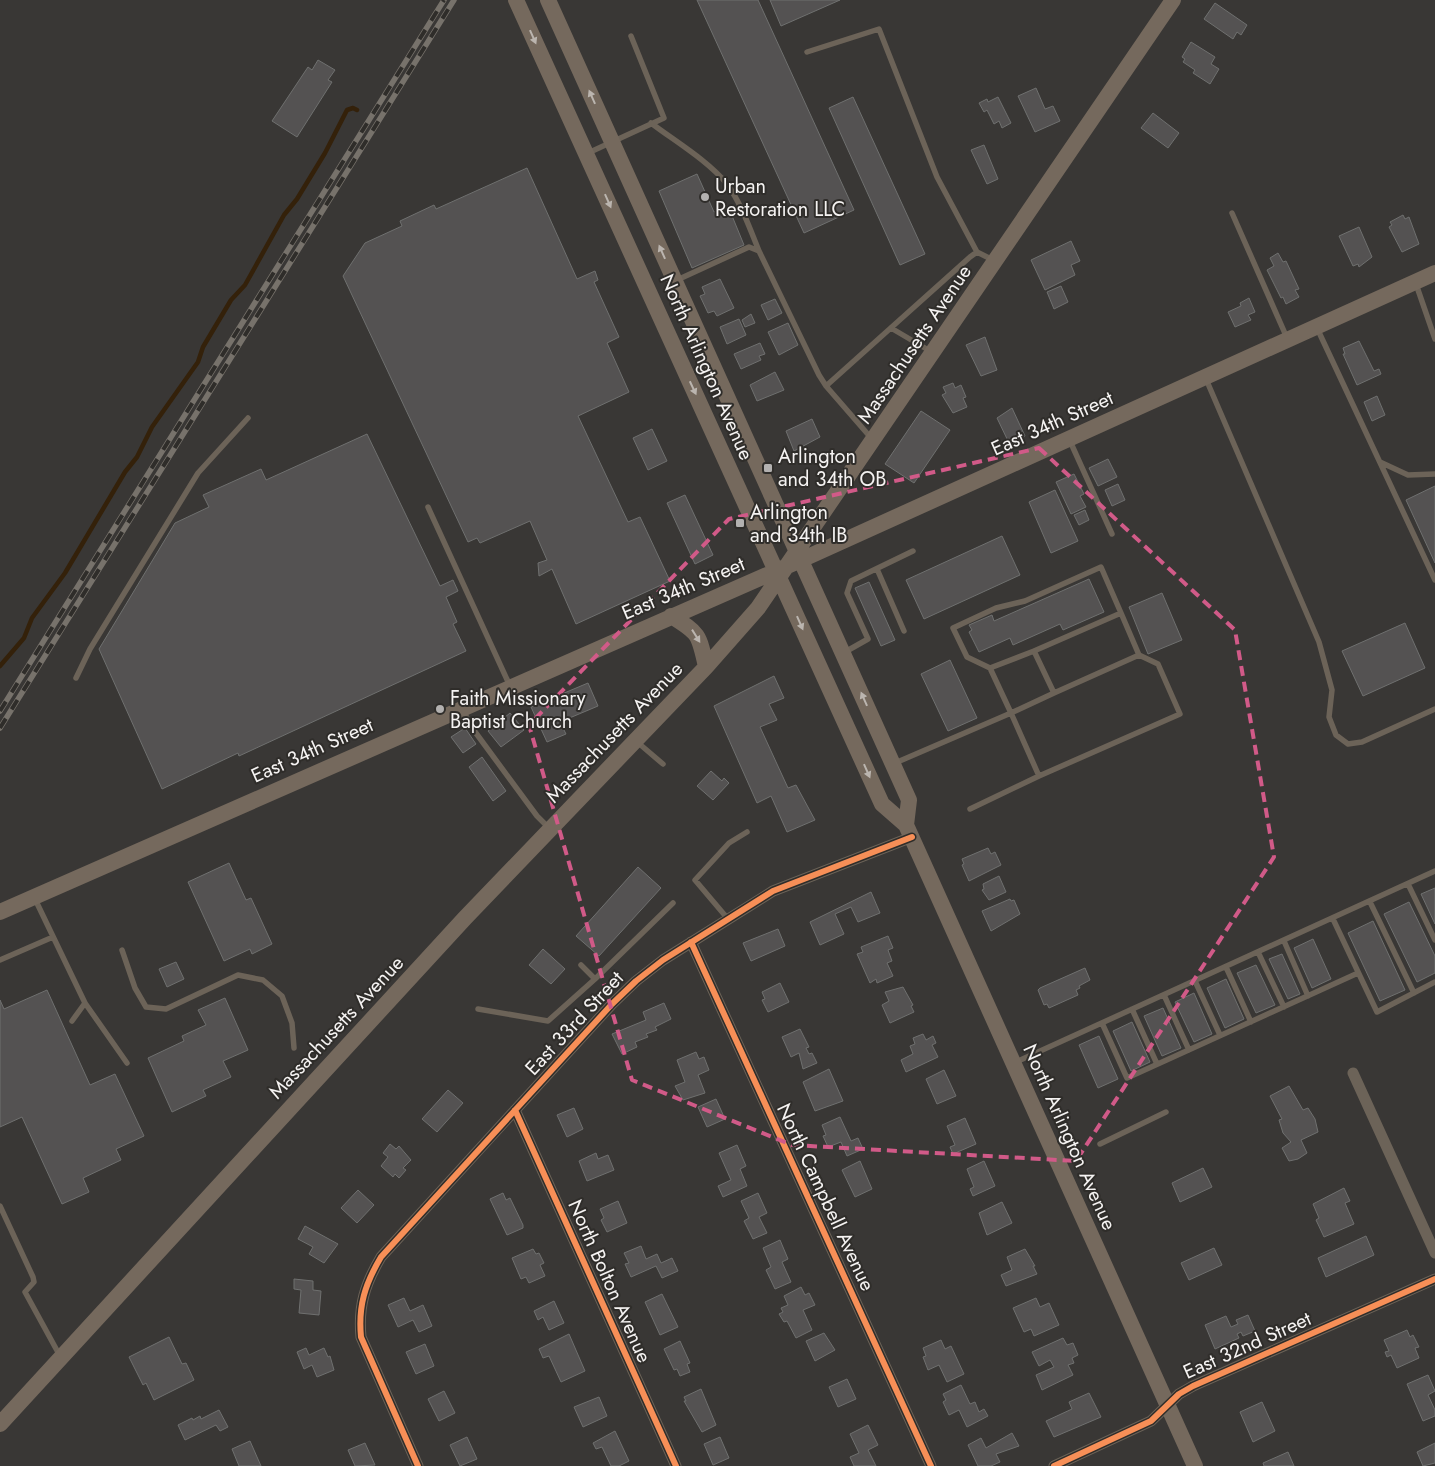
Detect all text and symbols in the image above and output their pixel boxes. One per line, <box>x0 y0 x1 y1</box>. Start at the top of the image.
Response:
one-way arrow <box>529 30 537 44</box>
one-way arrow <box>588 90 596 104</box>
place label: Urban Restoration LLC <box>715 172 845 224</box>
marker: Urban Restoration LLC <box>699 191 711 203</box>
one-way arrow <box>604 194 612 208</box>
one-way arrow <box>657 245 665 259</box>
street label: Massachusetts Avenue <box>850 259 979 430</box>
street label: North Arlington Avenue <box>652 270 761 465</box>
one-way arrow <box>690 381 698 395</box>
street label: East 34th Street <box>986 383 1118 463</box>
place label: Arlington and 34th OB <box>778 442 886 494</box>
marker: Arlington and 34th OB <box>762 462 774 474</box>
place label: Arlington and 34th IB <box>750 498 847 550</box>
marker: Arlington and 34th IB <box>734 517 746 529</box>
street label: East 34th Street <box>617 549 749 627</box>
one-way arrow <box>797 616 805 630</box>
one-way arrow <box>692 629 701 642</box>
street label: Massachusetts Avenue <box>539 655 690 809</box>
place label: Faith Missionary Baptist Church <box>450 684 586 736</box>
one-way arrow <box>859 692 867 706</box>
marker: Faith Missionary Baptist Church <box>434 703 446 715</box>
street label: East 34th Street <box>246 710 378 790</box>
one-way arrow <box>863 764 871 778</box>
street label: Massachusetts Avenue <box>262 949 411 1105</box>
street label: East 33rd Street <box>518 965 631 1082</box>
street label: North Arlington Avenue <box>1015 1040 1124 1235</box>
street label: North Campbell Avenue <box>769 1099 882 1296</box>
street label: North Bolton Avenue <box>561 1195 659 1367</box>
street label: East 32nd Street <box>1179 1304 1316 1387</box>

